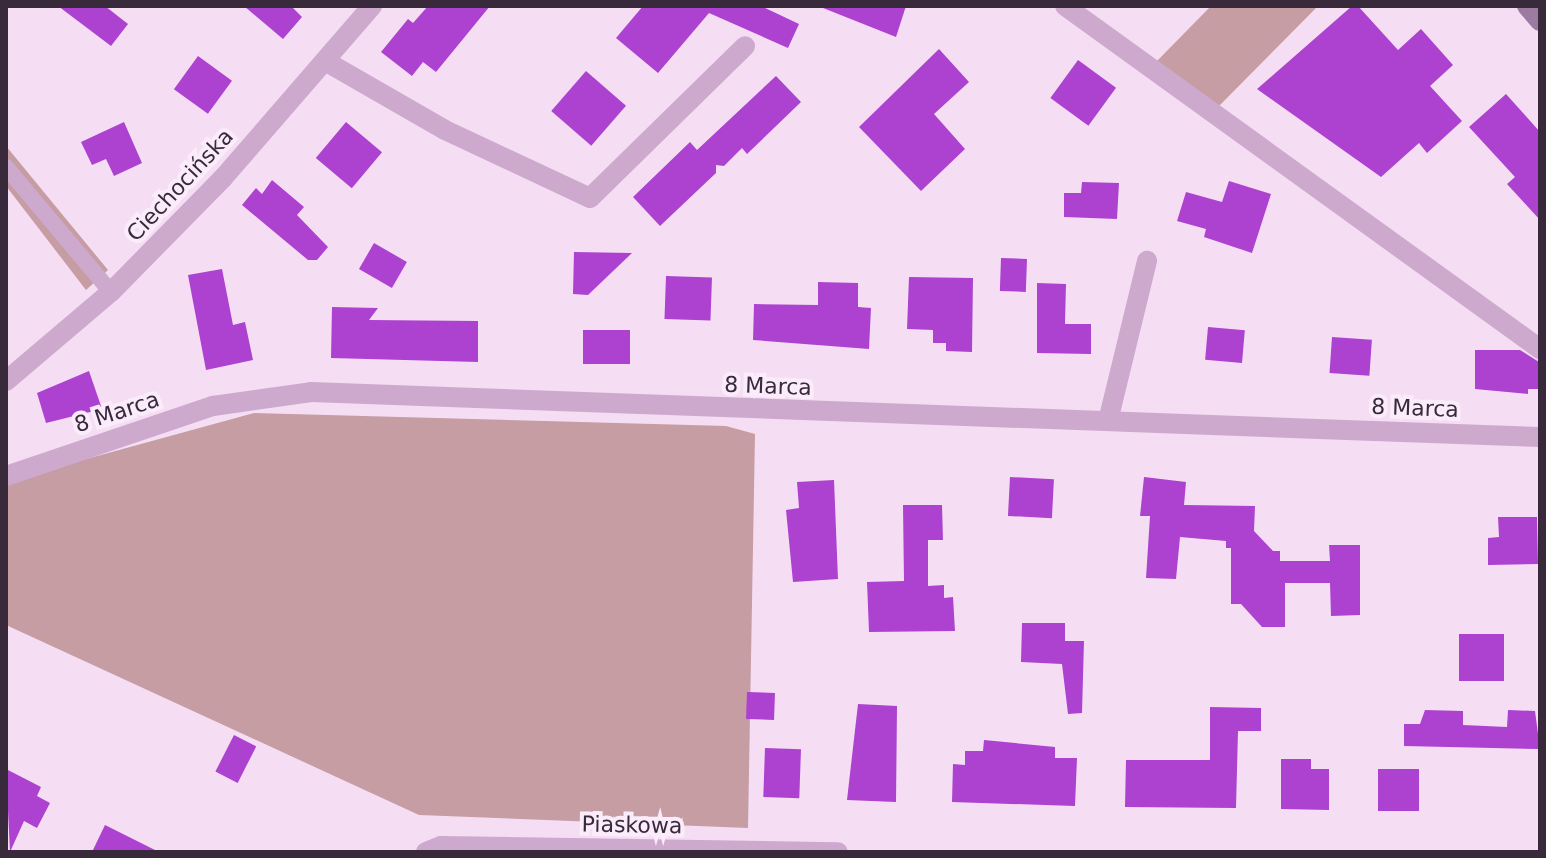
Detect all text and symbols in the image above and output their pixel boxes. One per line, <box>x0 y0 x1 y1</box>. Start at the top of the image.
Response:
street label: Ciechocińska <box>121 123 239 247</box>
street label: 8 Marca <box>724 371 812 401</box>
street label: 8 Marca <box>71 386 163 438</box>
street label: 8 Marca <box>1371 393 1459 423</box>
street label: Piaskowa <box>581 811 683 839</box>

